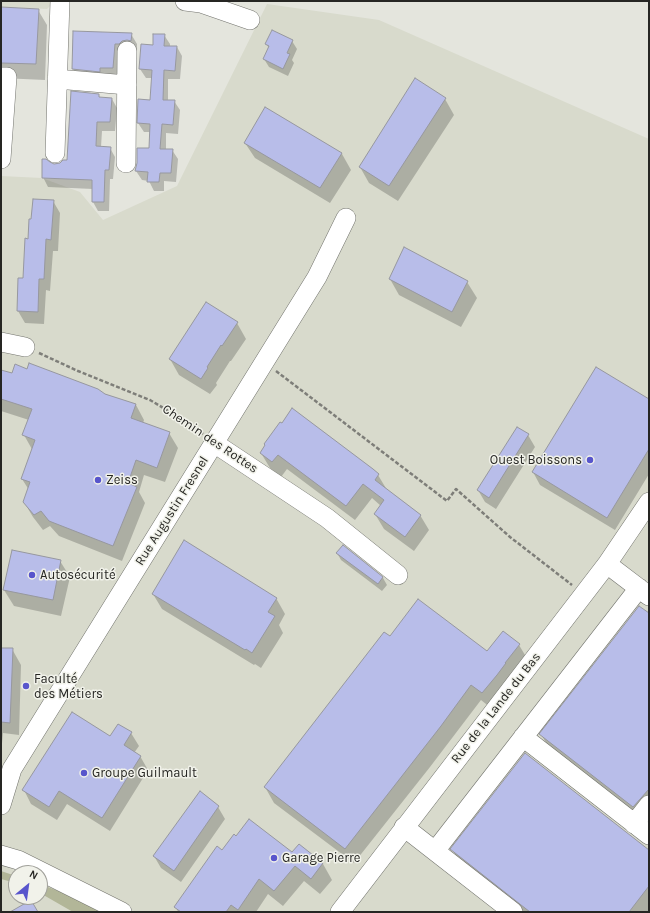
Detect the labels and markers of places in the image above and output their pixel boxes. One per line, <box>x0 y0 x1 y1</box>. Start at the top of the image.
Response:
place label: Ouest Boissons <box>490 452 582 468</box>
marker: Ouest Boissons <box>585 455 595 465</box>
place label: Zeiss <box>106 472 138 488</box>
marker: Zeiss <box>93 475 103 485</box>
place label: Autosécurité <box>40 567 116 583</box>
marker: Autosécurité <box>27 570 37 580</box>
place label: Faculté des Métiers <box>34 671 103 702</box>
marker: Faculté des Métiers <box>21 681 31 691</box>
place label: Groupe Guilmault <box>92 765 197 781</box>
marker: Groupe Guilmault <box>79 768 89 778</box>
place label: Garage Pierre <box>282 850 360 866</box>
marker: Garage Pierre <box>269 853 279 863</box>

